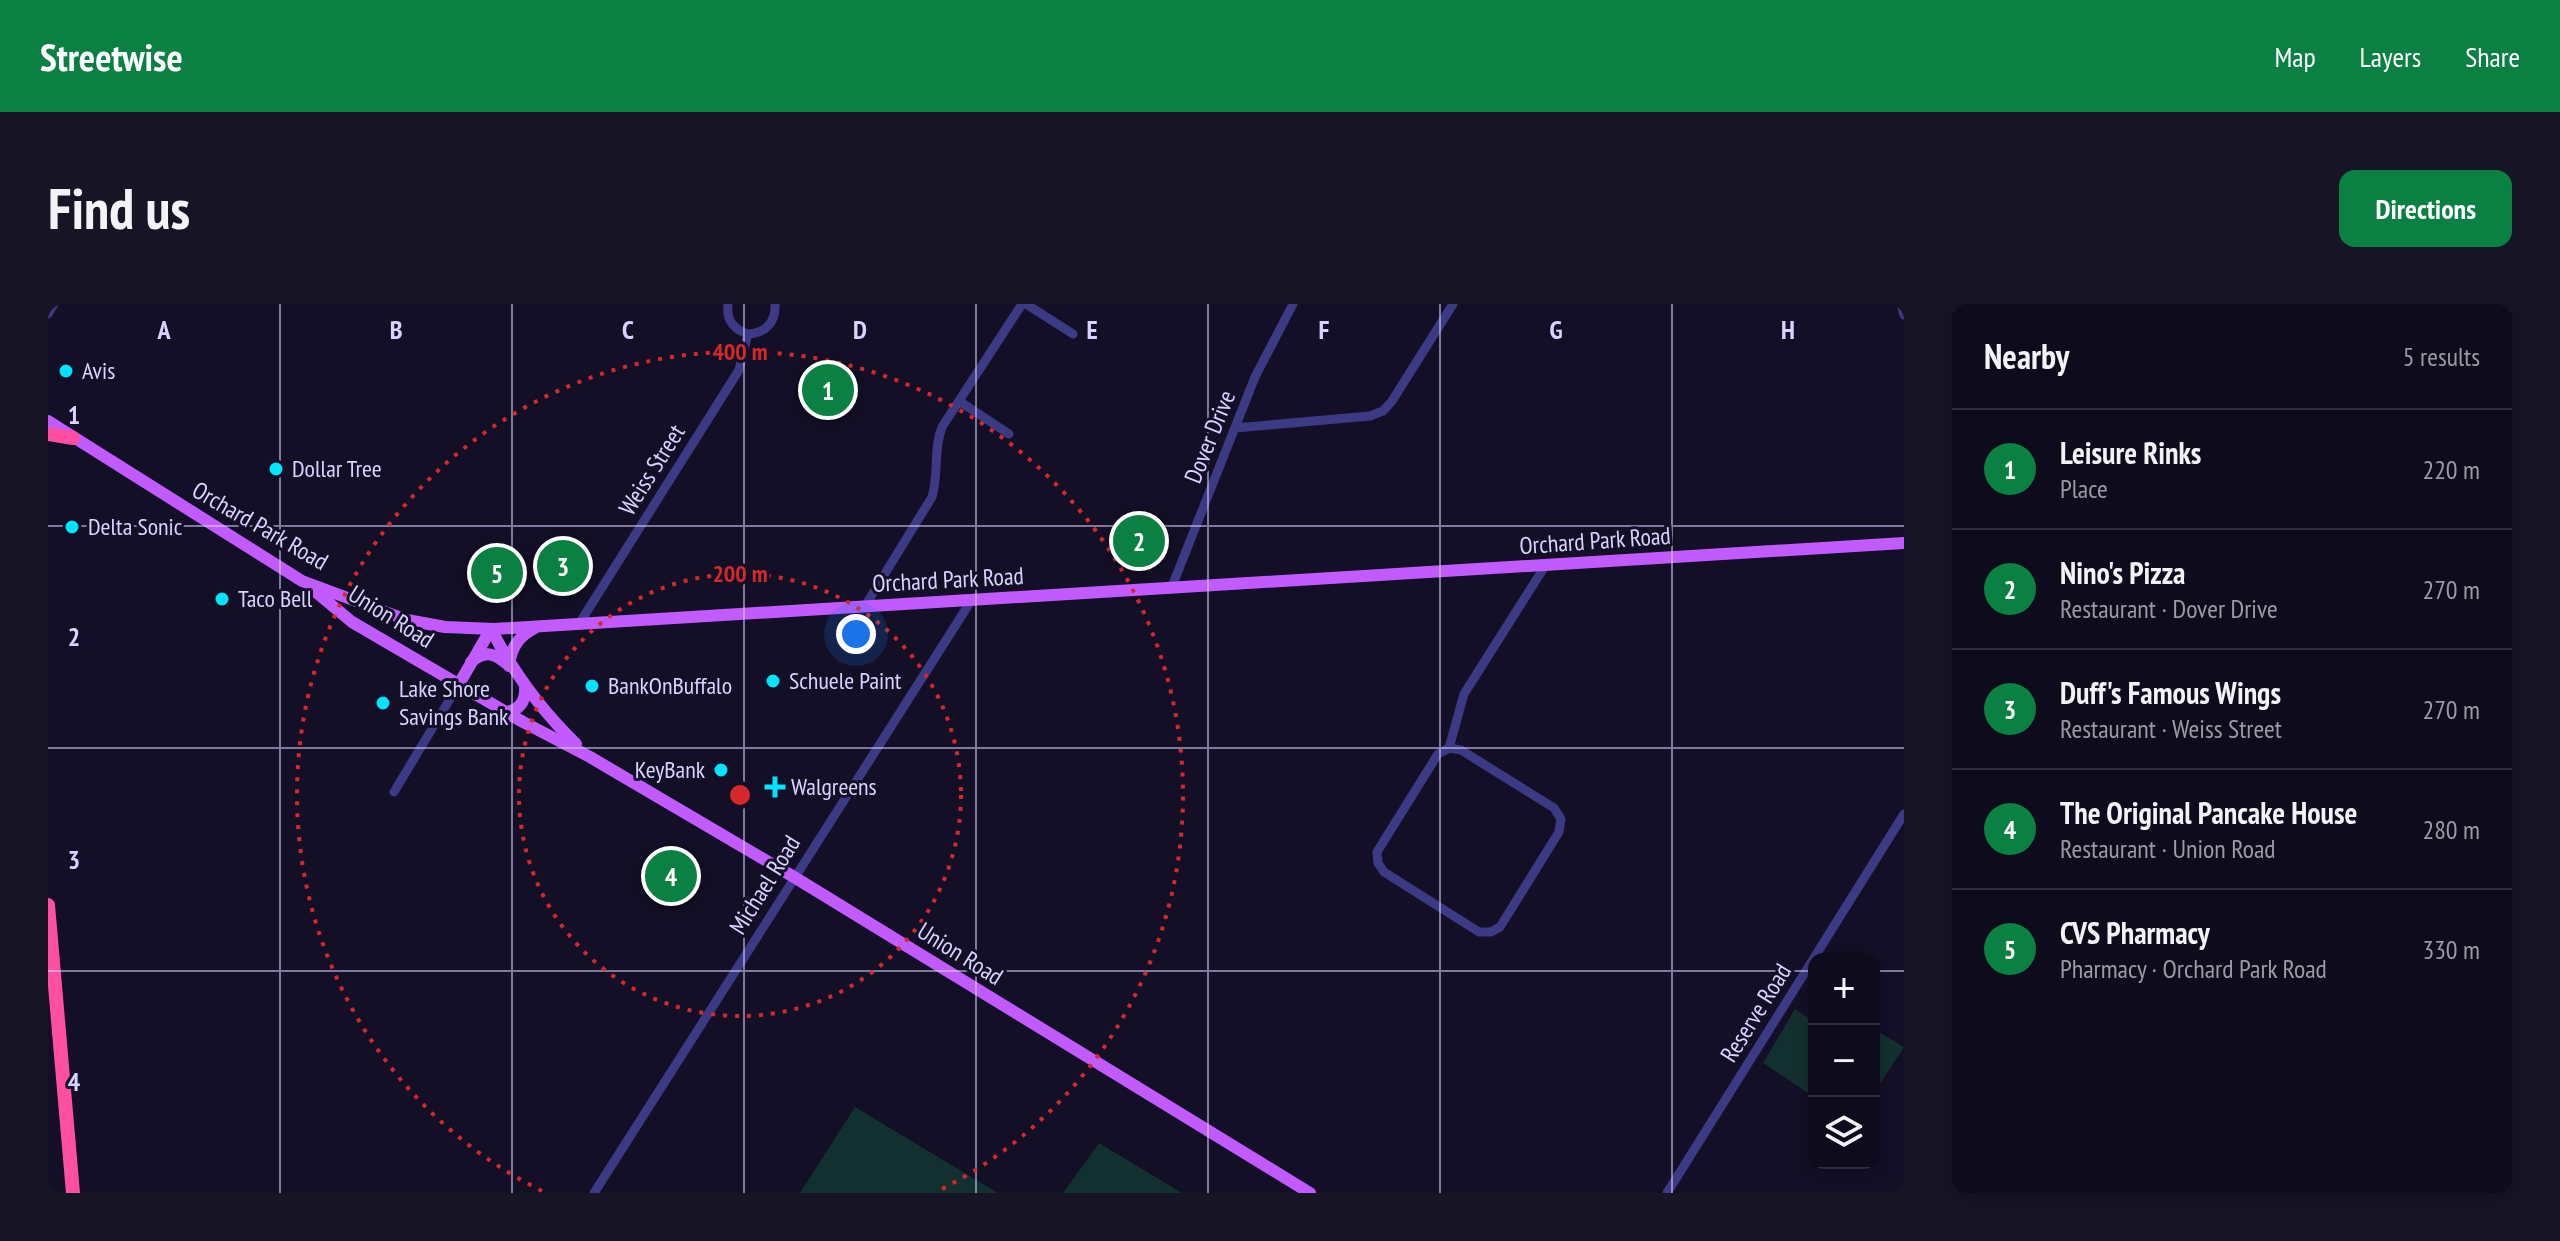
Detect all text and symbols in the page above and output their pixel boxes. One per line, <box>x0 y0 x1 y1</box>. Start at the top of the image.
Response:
text: Streetwise <box>40 32 183 81</box>
text: Map <box>2274 38 2316 75</box>
text: Layers <box>2360 38 2421 75</box>
text: Share <box>2465 38 2520 75</box>
button: Directions <box>2339 170 2512 247</box>
text: Find us <box>48 172 190 244</box>
text: A <box>156 313 171 346</box>
text: B <box>390 313 403 346</box>
text: C <box>622 313 634 346</box>
text: D <box>853 313 867 346</box>
text: E <box>1086 313 1098 346</box>
text: F <box>1319 313 1330 346</box>
text: G <box>1549 313 1563 346</box>
text: H <box>1781 313 1795 346</box>
text: Nearby <box>1984 334 2069 378</box>
text: 400 m <box>712 336 768 367</box>
text: 5 results <box>2403 340 2480 373</box>
place label: Avis <box>82 355 115 386</box>
pin: 1 <box>802 360 854 420</box>
marker: Avis <box>57 362 75 380</box>
street label: Dover Drive <box>1177 386 1242 488</box>
text: 1 <box>68 398 80 431</box>
street label: Weiss Street <box>612 418 692 521</box>
text: Leisure Rinks <box>2060 433 2201 472</box>
place label: Dollar Tree <box>292 453 382 484</box>
text: 1 <box>2004 453 2016 486</box>
text: 220 m <box>2422 453 2480 486</box>
marker: Dollar Tree <box>267 460 285 478</box>
text: Place <box>2060 472 2108 505</box>
street label: Orchard Park Road <box>187 474 334 577</box>
place label: Delta Sonic <box>88 511 183 542</box>
pin: 2 <box>1113 511 1165 571</box>
marker: Delta Sonic <box>63 518 81 536</box>
street label: Orchard Park Road <box>1518 520 1672 561</box>
pin: 3 <box>537 536 589 596</box>
pin: 5 <box>471 543 523 603</box>
text: Nino's Pizza <box>2060 553 2185 592</box>
text: 200 m <box>712 558 768 589</box>
street label: Orchard Park Road <box>871 560 1025 599</box>
text: 2 <box>2004 573 2016 606</box>
text: 270 m <box>2422 573 2480 606</box>
street label: Union Road <box>343 578 440 655</box>
place label: Taco Bell <box>238 583 313 614</box>
marker: Taco Bell <box>213 590 231 608</box>
text: Restaurant · Dover Drive <box>2060 592 2278 625</box>
your location <box>836 614 876 654</box>
text: 2 <box>68 620 80 653</box>
place label: Schuele Paint <box>789 665 902 696</box>
place label: BankOnBuffalo <box>608 670 732 701</box>
marker: Schuele Paint <box>764 672 782 690</box>
place label: Lake Shore Savings Bank <box>399 673 509 732</box>
text: Duff's Famous Wings <box>2060 673 2281 712</box>
marker: BankOnBuffalo <box>583 677 601 695</box>
text: 3 <box>2004 693 2016 726</box>
text: 270 m <box>2422 693 2480 726</box>
marker: Lake Shore Savings Bank <box>374 694 392 712</box>
text: Restaurant · Weiss Street <box>2060 712 2282 745</box>
place label: KeyBank <box>635 754 706 785</box>
marker: KeyBank <box>712 761 730 779</box>
place label: Walgreens <box>791 771 877 802</box>
marker: Walgreens <box>766 778 784 796</box>
centre of rings <box>726 781 754 809</box>
text: The Original Pancake House <box>2060 793 2357 832</box>
text: 4 <box>2004 813 2016 846</box>
text: 280 m <box>2422 813 2480 846</box>
street label: Michael Road <box>722 830 807 940</box>
text: Restaurant · Union Road <box>2060 832 2276 865</box>
text: 3 <box>68 843 80 876</box>
pin: 4 <box>645 846 697 906</box>
text: CVS Pharmacy <box>2060 913 2210 952</box>
street label: Union Road <box>912 915 1009 992</box>
text: 5 <box>2004 933 2016 966</box>
text: 330 m <box>2422 933 2480 966</box>
text: Pharmacy · Orchard Park Road <box>2060 952 2327 985</box>
map controls <box>1808 953 1880 1169</box>
button: + <box>1808 953 1880 1025</box>
street label: Reserve Road <box>1713 958 1798 1068</box>
button: − <box>1808 1025 1880 1097</box>
text: 4 <box>68 1065 81 1098</box>
button: layers <box>1808 1097 1880 1169</box>

